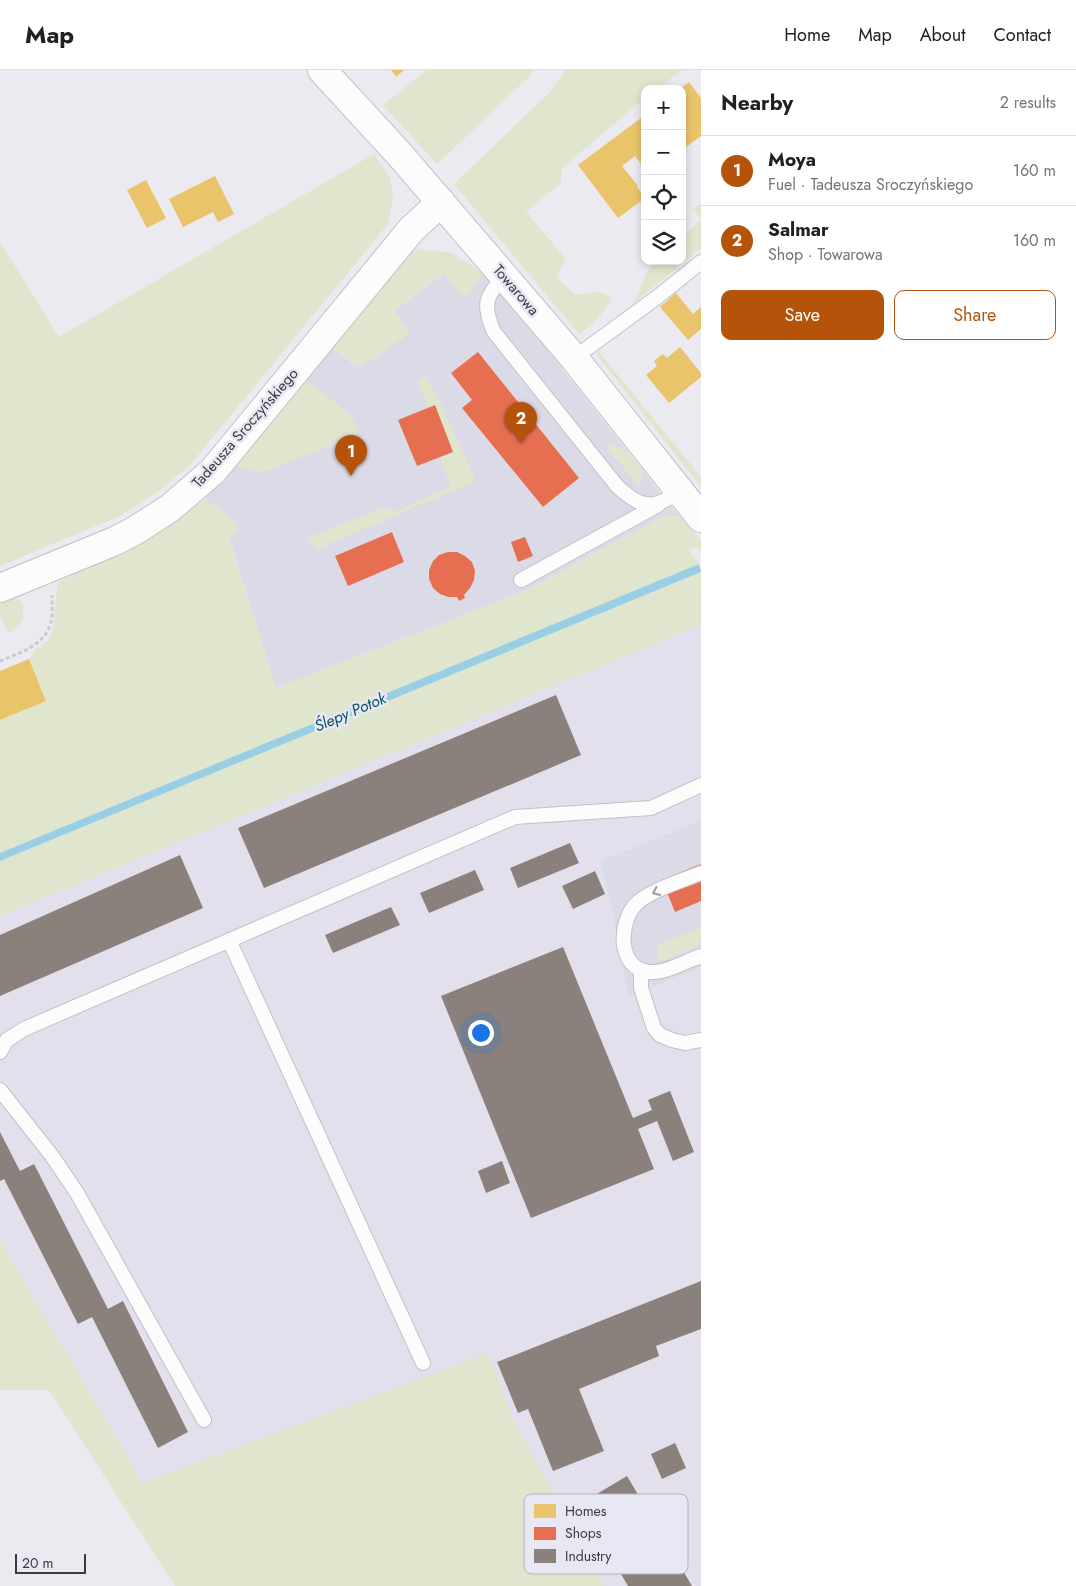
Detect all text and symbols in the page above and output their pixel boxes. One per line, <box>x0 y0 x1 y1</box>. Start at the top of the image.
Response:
text: Map <box>25 17 74 52</box>
text: Home <box>784 22 830 48</box>
text: Map <box>858 22 892 48</box>
text: About <box>920 22 965 48</box>
text: Contact <box>993 22 1051 48</box>
map controls <box>641 85 686 265</box>
button: + <box>641 85 686 130</box>
text: Nearby <box>721 88 793 118</box>
text: 2 results <box>1000 91 1056 114</box>
button: − <box>641 130 686 175</box>
text: Moya <box>768 146 816 173</box>
text: 1 <box>733 159 741 182</box>
text: 160 m <box>1013 159 1056 182</box>
text: Fuel · Tadeusza Sroczyńskiego <box>768 173 973 196</box>
button: locate <box>641 175 686 220</box>
text: Salmar <box>768 216 829 243</box>
button: layers <box>641 220 686 265</box>
text: 2 <box>732 229 742 252</box>
text: 160 m <box>1013 229 1056 252</box>
text: Shop · Towarowa <box>768 243 883 266</box>
street label: Towarowa <box>488 260 544 320</box>
button: Save <box>721 290 884 340</box>
button: Share <box>894 290 1056 340</box>
street label: Tadeusza Sroczyńskiego <box>187 363 303 493</box>
pin: 2 <box>505 402 537 443</box>
pin: 1 <box>335 435 367 476</box>
water label: Ślepy Potok <box>311 686 390 737</box>
one-way arrow <box>652 886 661 897</box>
your location <box>468 1020 494 1046</box>
legend <box>524 1494 688 1574</box>
text: Homes <box>565 1501 607 1521</box>
text: Shops <box>565 1523 602 1543</box>
text: Industry <box>565 1546 612 1566</box>
scale bar <box>15 1551 86 1574</box>
text: 20 m <box>22 1553 54 1573</box>

